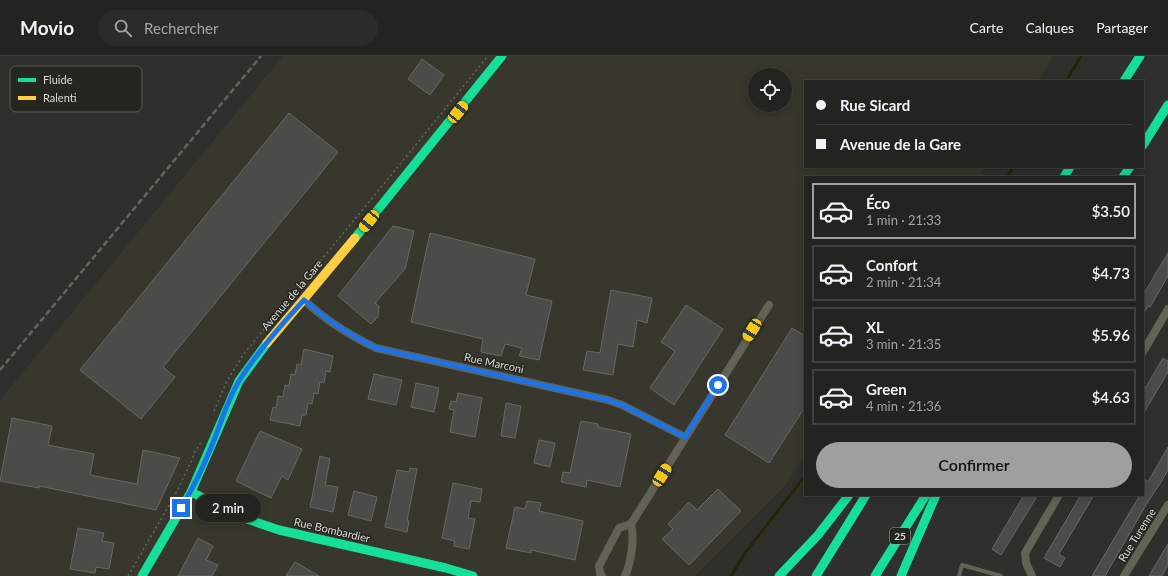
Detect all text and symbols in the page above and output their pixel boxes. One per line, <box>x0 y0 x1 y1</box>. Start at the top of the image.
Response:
search box <box>98 10 378 46</box>
text: Movio <box>20 16 74 39</box>
icon: search <box>112 17 134 39</box>
text: Rechercher <box>144 19 218 37</box>
text: Carte <box>970 19 1003 36</box>
text: Calques <box>1025 19 1074 36</box>
text: Partager <box>1096 19 1148 36</box>
legend <box>10 66 142 112</box>
map controls <box>748 68 792 112</box>
button: locate <box>748 68 792 112</box>
text: Fluide <box>43 73 73 86</box>
text: Ralenti <box>43 91 77 104</box>
text: Rue Sicard <box>840 96 910 114</box>
car <box>446 99 470 125</box>
text: Avenue de la Gare <box>840 135 961 153</box>
icon: car <box>818 193 854 229</box>
text: Éco <box>866 194 890 212</box>
text: $3.50 <box>1092 202 1130 220</box>
car <box>357 208 381 234</box>
text: 1 min · 21:33 <box>866 212 941 228</box>
icon: car <box>818 255 854 291</box>
text: Confort <box>866 256 918 274</box>
street label: Avenue de la Gare <box>258 257 325 333</box>
text: $4.73 <box>1092 264 1130 282</box>
text: 2 min · 21:34 <box>866 274 941 290</box>
car <box>741 317 763 343</box>
icon: car <box>818 317 854 353</box>
text: XL <box>866 318 884 336</box>
text: $5.96 <box>1092 326 1130 344</box>
text: 3 min · 21:35 <box>866 336 941 352</box>
street label: Rue Marconi <box>463 350 526 375</box>
route start <box>709 376 727 394</box>
icon: car <box>818 379 854 415</box>
text: Green <box>866 380 907 398</box>
text: $4.63 <box>1092 388 1130 406</box>
text: 4 min · 21:36 <box>866 398 941 414</box>
button: Confirmer <box>816 442 1132 488</box>
car <box>651 462 673 488</box>
callout: 2 min <box>195 494 261 522</box>
route end <box>172 499 190 517</box>
text: 2 min <box>212 500 244 516</box>
street label: Rue Turenne <box>1115 506 1158 564</box>
street label: Rue Bombardier <box>293 514 371 545</box>
road number: 25 <box>890 528 910 544</box>

